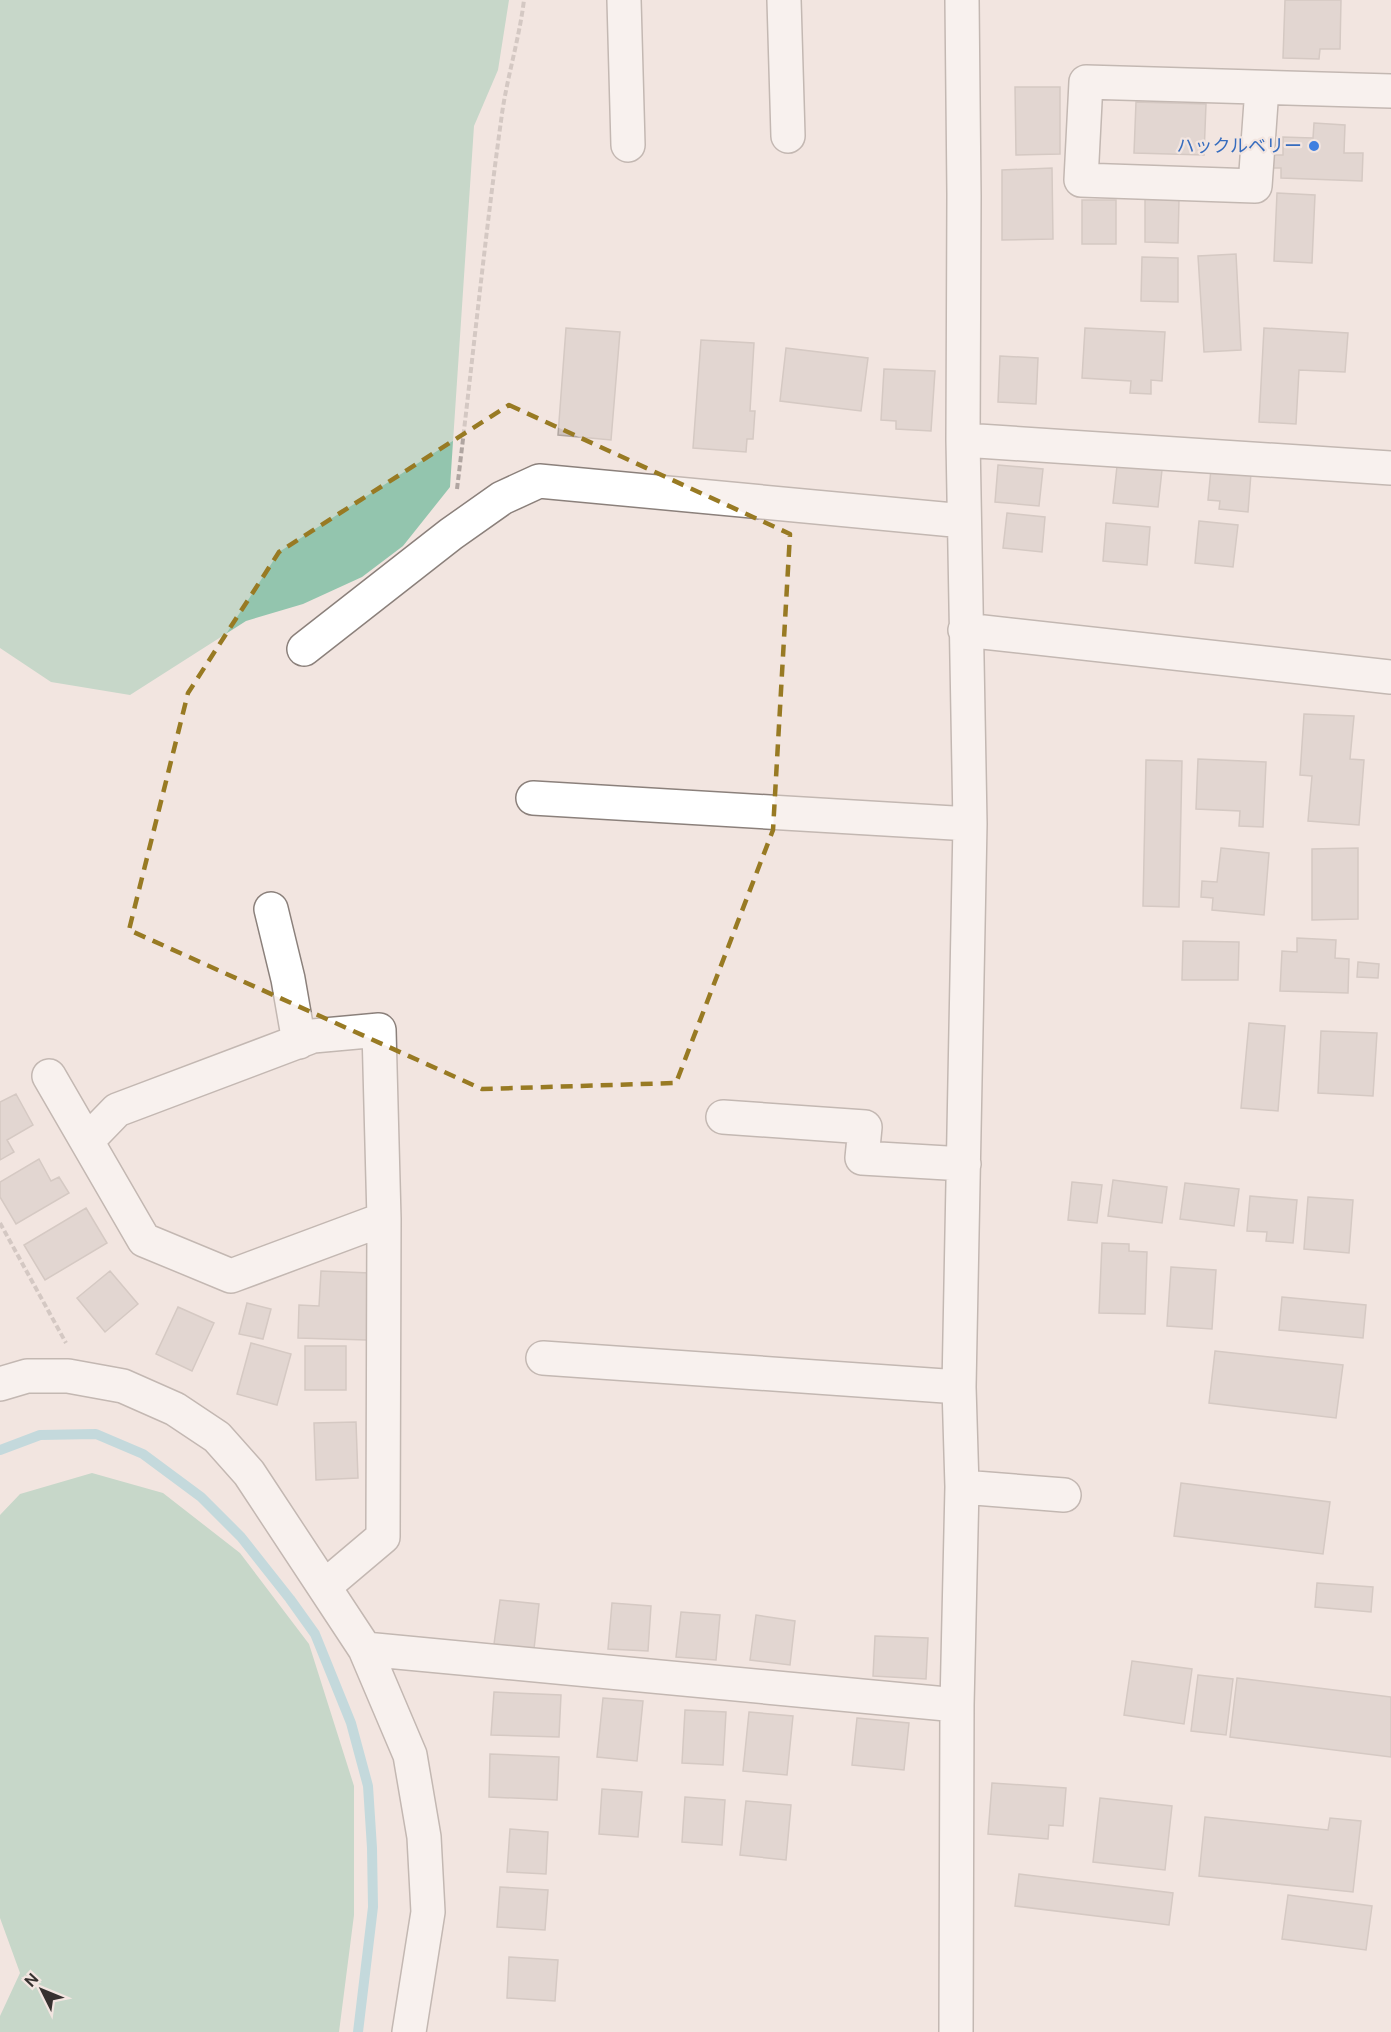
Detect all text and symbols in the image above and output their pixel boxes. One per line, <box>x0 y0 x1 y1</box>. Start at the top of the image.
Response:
place label: ハックルベリー <box>1177 134 1302 158</box>
marker: ハックルベリー <box>1307 139 1321 153</box>
north arrow <box>12 1960 72 2020</box>
text: N <box>20 1969 43 1992</box>

